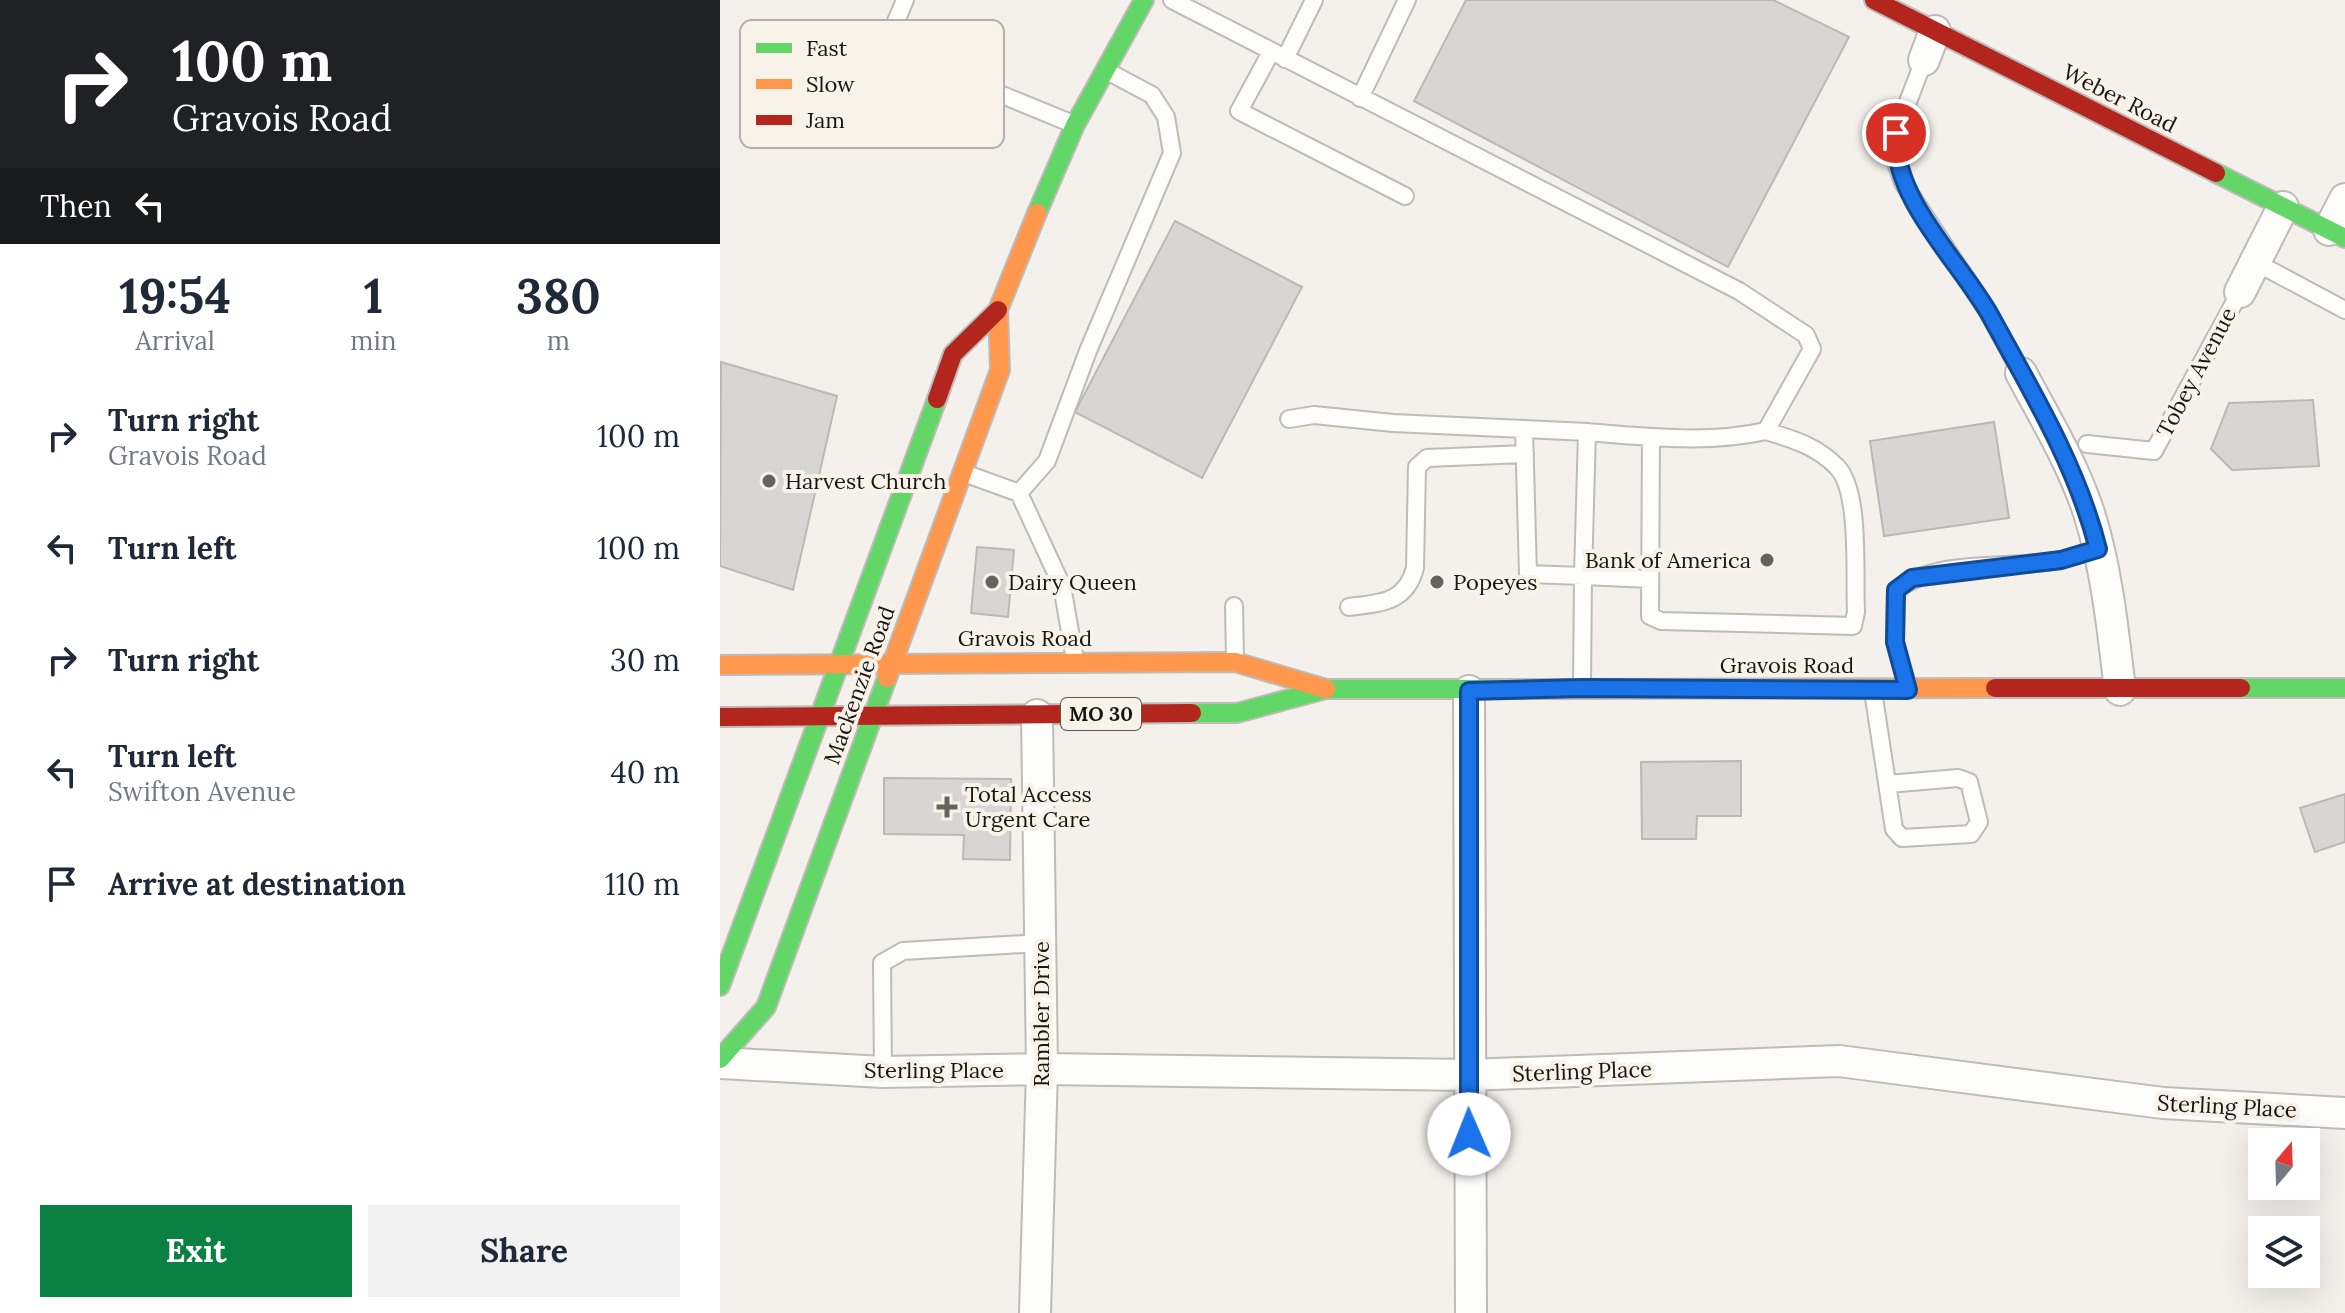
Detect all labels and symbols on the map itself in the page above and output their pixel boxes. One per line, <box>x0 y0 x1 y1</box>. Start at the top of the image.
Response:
legend <box>740 20 1004 148</box>
text: Fast <box>806 34 848 62</box>
street label: Weber Road <box>2058 57 2182 139</box>
text: Slow <box>806 70 855 98</box>
pin <box>1862 99 1930 167</box>
text: Jam <box>805 106 845 134</box>
street label: Tobey Avenue <box>2150 302 2242 442</box>
place label: Harvest Church <box>785 467 946 495</box>
marker: Harvest Church <box>760 472 778 490</box>
place label: Bank of America <box>1585 546 1751 574</box>
marker: Bank of America <box>1758 551 1776 569</box>
place label: Dairy Queen <box>1008 568 1137 596</box>
place label: Popeyes <box>1453 568 1537 596</box>
marker: Dairy Queen <box>983 573 1001 591</box>
marker: Popeyes <box>1428 573 1446 591</box>
street label: Mackenzie Road <box>817 602 901 768</box>
street label: Gravois Road <box>958 624 1092 652</box>
street label: Gravois Road <box>1720 651 1854 679</box>
road number: MO 30 <box>1061 698 1141 730</box>
place label: Total Access Urgent Care <box>965 780 1092 833</box>
marker: Total Access Urgent Care <box>936 796 958 818</box>
street label: Rambler Drive <box>1027 941 1055 1087</box>
street label: Sterling Place <box>1512 1055 1652 1087</box>
street label: Sterling Place <box>864 1056 1004 1084</box>
street label: Sterling Place <box>2156 1088 2298 1124</box>
position arrow <box>1427 1092 1511 1176</box>
north arrow <box>2248 1128 2320 1200</box>

